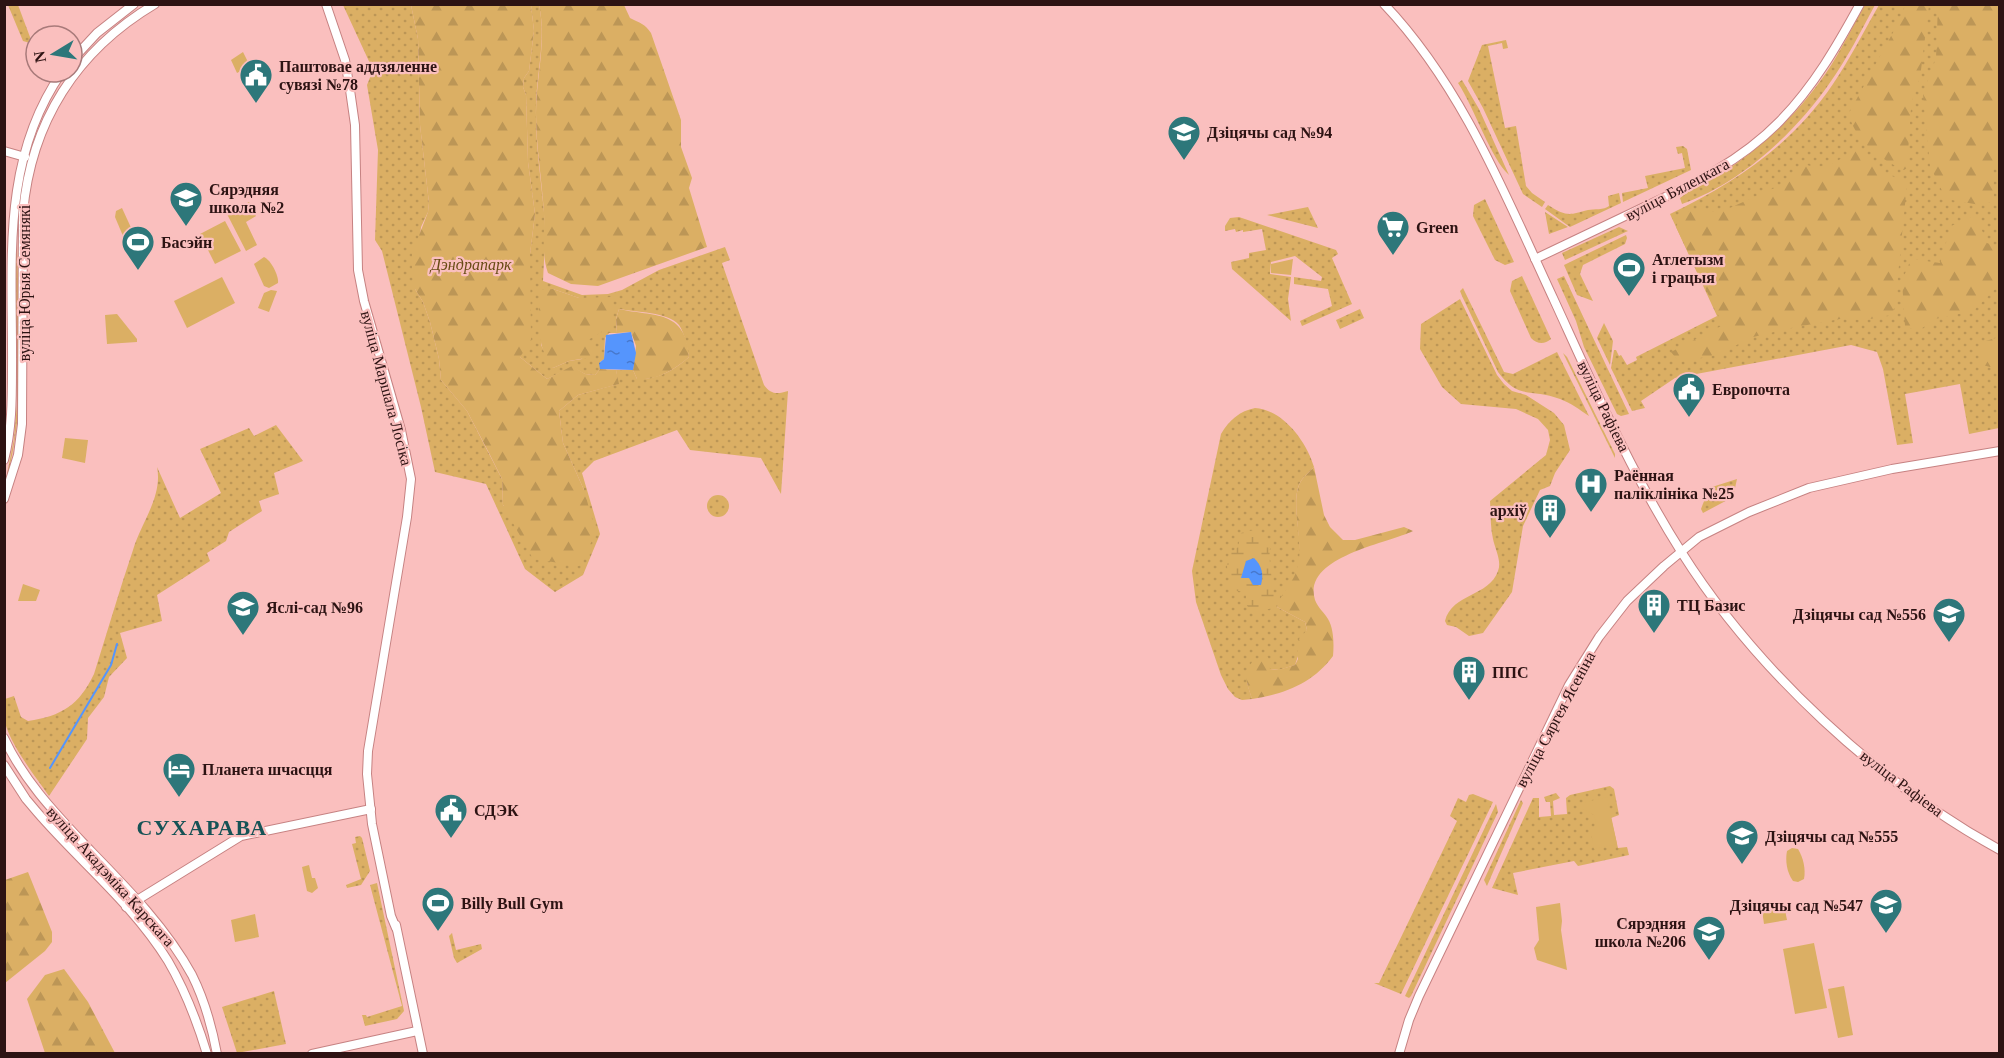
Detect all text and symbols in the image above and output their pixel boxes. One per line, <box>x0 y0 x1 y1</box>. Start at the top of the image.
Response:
north arrow <box>24 24 84 84</box>
text: N <box>30 49 49 64</box>
public building icon: Паштовае аддзяленне сувязі №78 <box>238 57 274 104</box>
place label: Паштовае аддзяленне сувязі №78 <box>279 58 437 94</box>
school or university icon: Дзіцячы сад №94 <box>1166 114 1202 161</box>
place label: Дзіцячы сад №94 <box>1207 124 1332 142</box>
street label: вуліца Бялецкага <box>1623 155 1732 225</box>
school or university icon: Сярэдняя школа №2 <box>168 180 204 227</box>
place label: Сярэдняя школа №2 <box>209 181 284 216</box>
street label: вуліца Юрыя Семянякі <box>16 204 34 361</box>
supermarket icon: Green <box>1375 209 1411 256</box>
place label: Green <box>1416 219 1458 236</box>
sports icon: Басэйн <box>120 224 156 271</box>
place label: Басэйн <box>161 234 212 251</box>
sports icon: Атлетызм і грацыя <box>1611 250 1647 297</box>
place label: Атлетызм і грацыя <box>1652 251 1724 287</box>
park label: Дэндрапарк <box>429 256 512 274</box>
street label: вуліца Маршала Лосіка <box>357 309 415 468</box>
street label: вуліца Рафіева <box>1573 358 1633 455</box>
public building icon: Европочта <box>1671 371 1707 418</box>
place label: Европочта <box>1712 381 1790 399</box>
hospital icon: Раённая паліклініка №25 <box>1573 466 1609 513</box>
place label: Раённая паліклініка №25 <box>1614 467 1734 502</box>
building icon: архіў <box>1532 492 1568 539</box>
place label: архіў <box>1490 502 1527 520</box>
building icon: ТЦ Базис <box>1636 587 1672 634</box>
school or university icon: Яслі-сад №96 <box>225 589 261 636</box>
school or university icon: Дзіцячы сад №556 <box>1931 596 1967 643</box>
place label: ТЦ Базис <box>1677 597 1745 615</box>
place label: Яслі-сад №96 <box>266 599 363 616</box>
place label: Дзіцячы сад №556 <box>1793 606 1926 624</box>
street label: вуліца Сяргея Ясеніна <box>1512 649 1599 790</box>
building icon: ППС <box>1451 654 1487 701</box>
place label: ППС <box>1492 664 1528 681</box>
street label: вуліца Рафіева <box>1857 747 1946 821</box>
hotel icon: Планета шчасцця <box>161 751 197 798</box>
place label: Планета шчасцця <box>202 761 333 778</box>
public building icon: СДЭК <box>433 792 469 839</box>
place label: СДЭК <box>474 802 519 820</box>
street label: вуліца Акадэміка Карскага <box>43 803 178 950</box>
district label: СУХАРАВА <box>136 815 268 840</box>
school or university icon: Дзіцячы сад №555 <box>1724 818 1760 865</box>
place label: Дзіцячы сад №555 <box>1765 828 1898 846</box>
sports icon: Billy Bull Gym <box>420 885 456 932</box>
school or university icon: Дзіцячы сад №547 <box>1868 887 1904 934</box>
place label: Billy Bull Gym <box>461 895 564 913</box>
place label: Дзіцячы сад №547 <box>1730 897 1863 915</box>
school or university icon: Сярэдняя школа №206 <box>1691 914 1727 961</box>
place label: Сярэдняя школа №206 <box>1595 915 1686 950</box>

